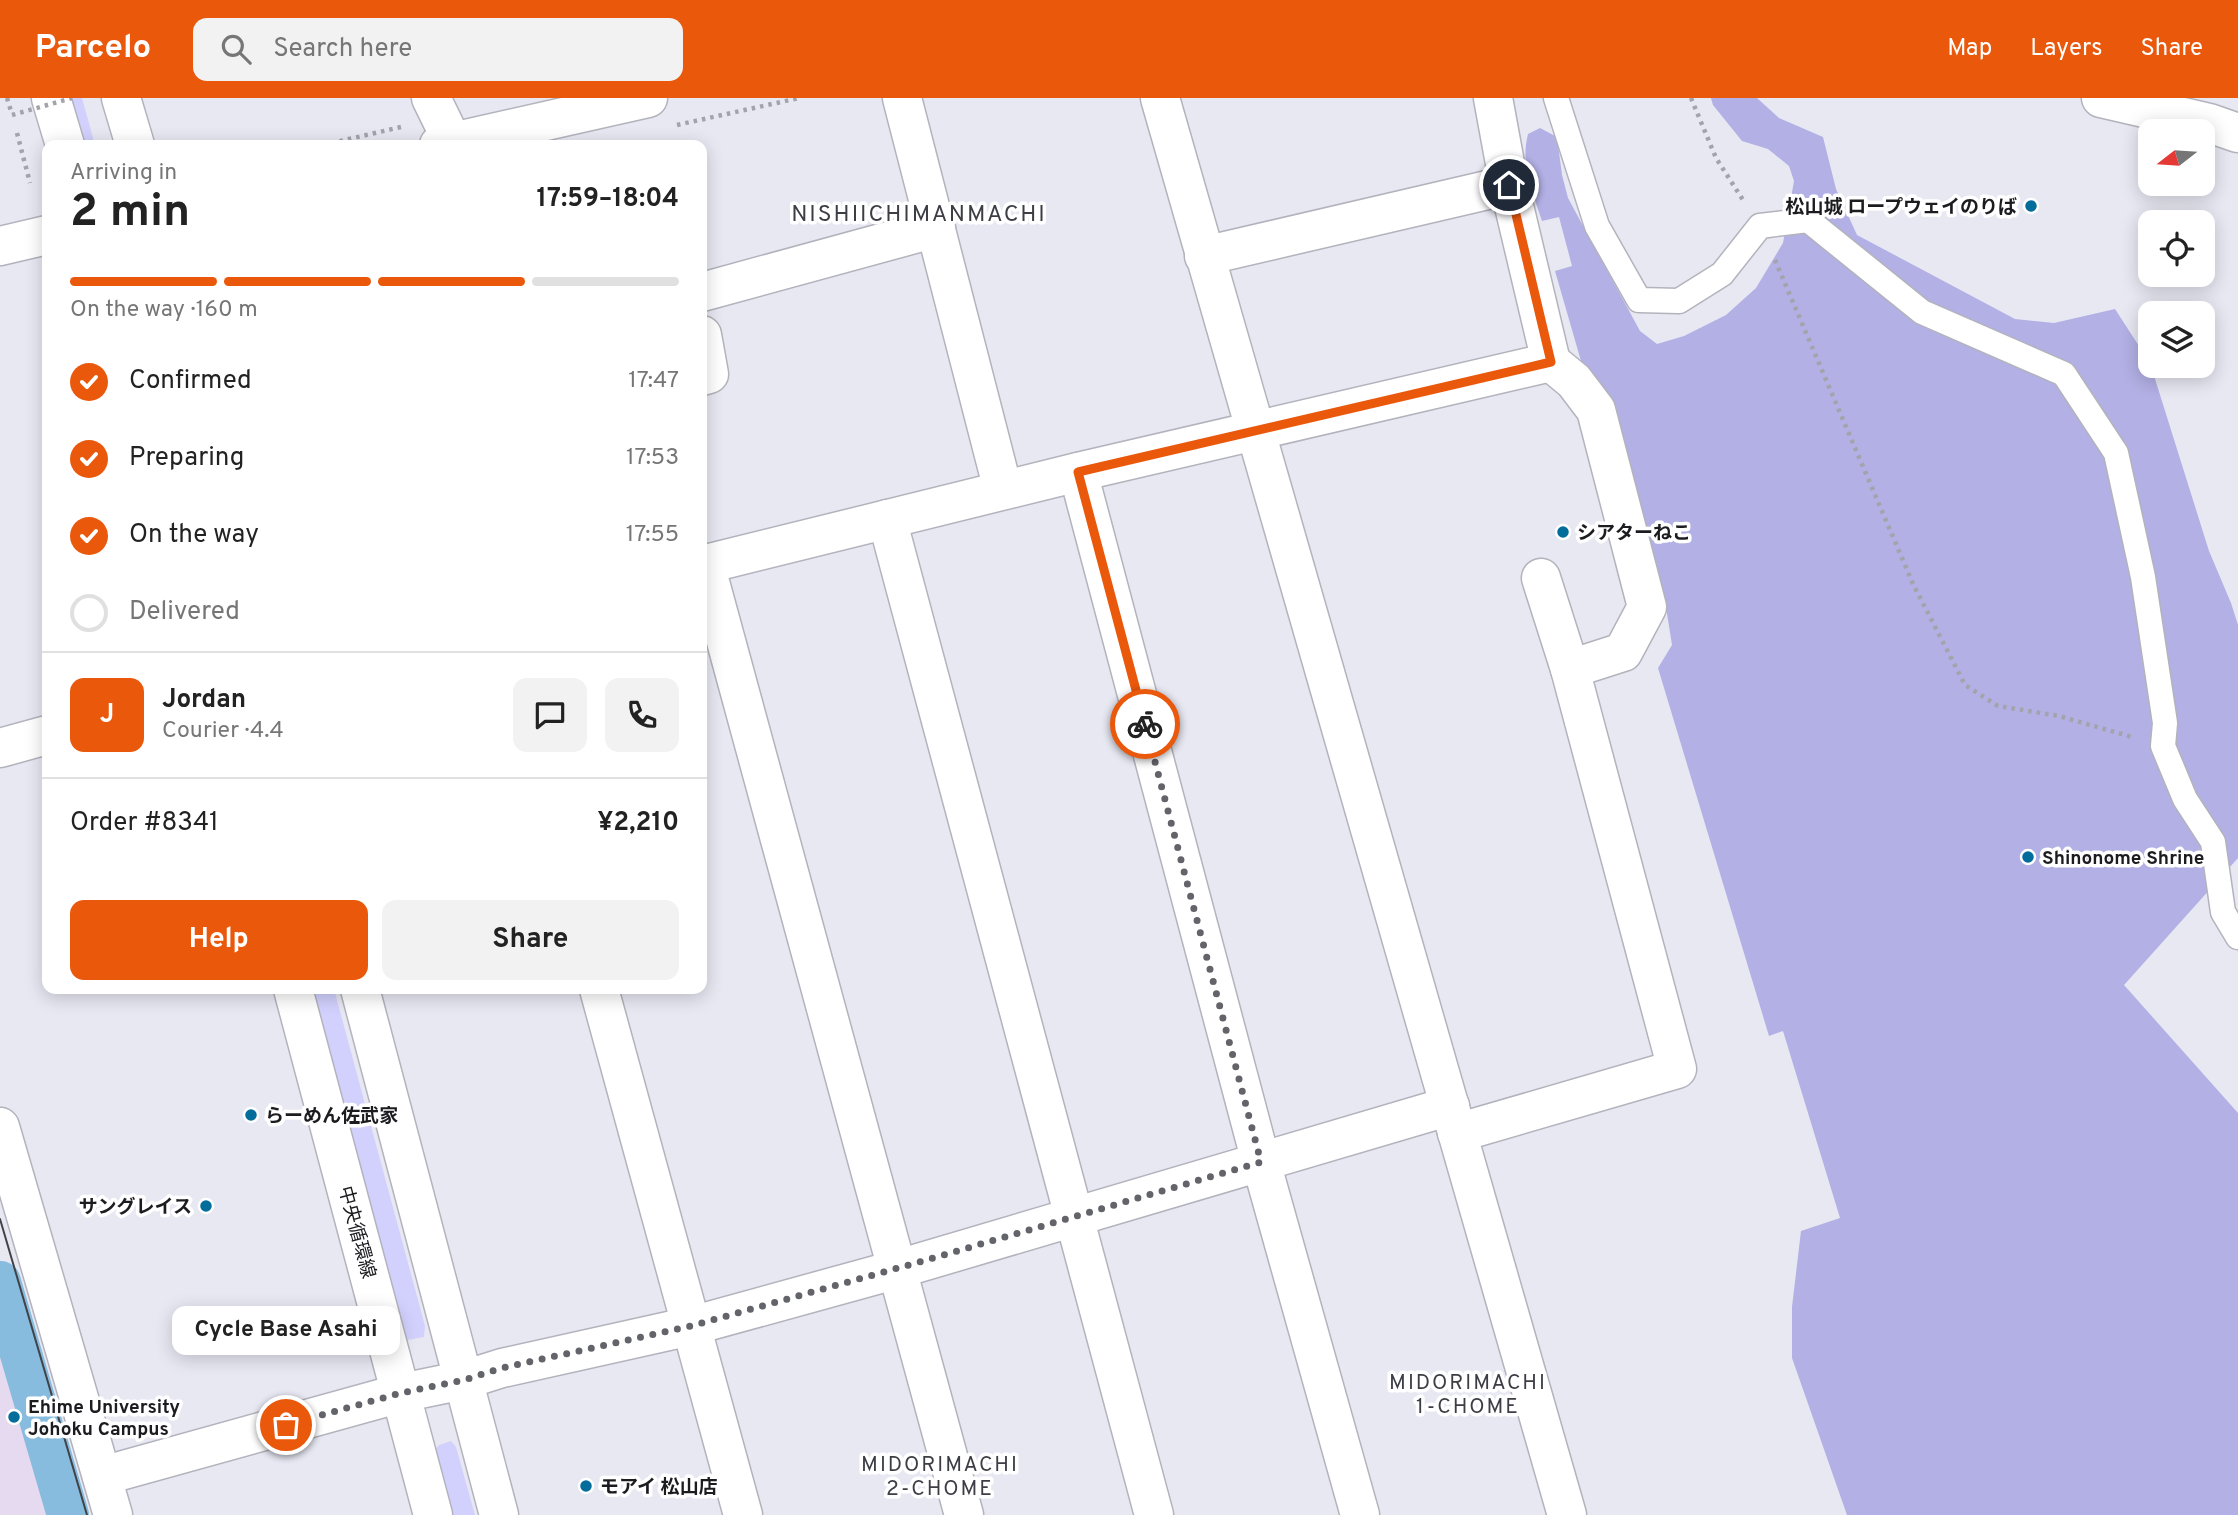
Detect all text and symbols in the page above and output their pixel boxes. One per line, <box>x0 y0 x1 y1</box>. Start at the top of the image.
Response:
search box <box>193 18 683 81</box>
text: Parcelo <box>35 28 151 70</box>
icon: search <box>217 30 255 68</box>
text: Search here <box>273 33 412 66</box>
text: Map <box>1947 34 1992 64</box>
text: Layers <box>2030 34 2102 64</box>
text: Share <box>2140 34 2203 64</box>
north arrow <box>2138 119 2216 196</box>
map controls <box>2138 119 2215 378</box>
pin <box>1479 155 1539 215</box>
text: Arriving in <box>70 159 177 188</box>
icon: home <box>1490 166 1528 204</box>
text: 17:59–18:04 <box>537 183 679 216</box>
text: 2 min <box>70 184 190 243</box>
place label: 松山城 ロープウェイのりば <box>1785 196 2017 220</box>
marker: 松山城 ロープウェイのりば <box>2023 198 2039 214</box>
district label: NISHIICHIMANMACHI <box>791 201 1047 230</box>
button: locate <box>2138 210 2215 287</box>
text: On the way · 160 m <box>70 296 258 325</box>
button: layers <box>2138 301 2215 378</box>
icon: check <box>70 363 108 401</box>
text: Confirmed <box>129 365 252 398</box>
text: 17:47 <box>628 367 679 396</box>
icon: check <box>70 440 108 478</box>
text: Preparing <box>129 442 244 475</box>
text: 17:53 <box>626 444 679 473</box>
icon: check <box>70 517 108 555</box>
text: On the way <box>129 519 259 552</box>
text: 17:55 <box>626 521 679 550</box>
place label: シアターねこ <box>1577 522 1691 546</box>
marker: シアターねこ <box>1555 524 1571 540</box>
text: Delivered <box>129 596 240 629</box>
button: chat <box>513 678 587 752</box>
button: phone <box>605 678 679 752</box>
text: Jordan <box>162 684 246 717</box>
courier <box>1110 689 1180 759</box>
text: J <box>100 699 114 732</box>
icon: bike <box>1126 705 1164 743</box>
text: Courier · 4.4 <box>162 717 284 746</box>
text: Order #8341 <box>70 807 219 840</box>
text: ¥2,210 <box>597 807 679 840</box>
place label: Shinonome Shrine <box>2042 847 2204 871</box>
marker: Shinonome Shrine <box>2020 849 2036 865</box>
button: Help <box>70 900 368 980</box>
button: Share <box>382 900 679 980</box>
place label: らーめん佐武家 <box>265 1105 398 1129</box>
marker: らーめん佐武家 <box>243 1107 259 1123</box>
street label: 中央循環線 <box>332 1184 380 1282</box>
place label: サングレイス <box>79 1196 192 1220</box>
marker: サングレイス <box>198 1198 214 1214</box>
callout: Cycle Base Asahi <box>172 1306 400 1355</box>
text: Cycle Base Asahi <box>195 1316 377 1345</box>
district label: MIDORIMACHI 1-CHOME <box>1389 1370 1547 1421</box>
pin <box>256 1395 316 1455</box>
place label: Ehime University Johoku Campus <box>28 1396 180 1442</box>
icon: bag <box>267 1406 305 1444</box>
marker: Ehime University Johoku Campus <box>6 1409 22 1425</box>
district label: MIDORIMACHI 2-CHOME <box>861 1452 1019 1503</box>
place label: モアイ 松山店 <box>600 1476 718 1500</box>
marker: モアイ 松山店 <box>578 1478 594 1494</box>

